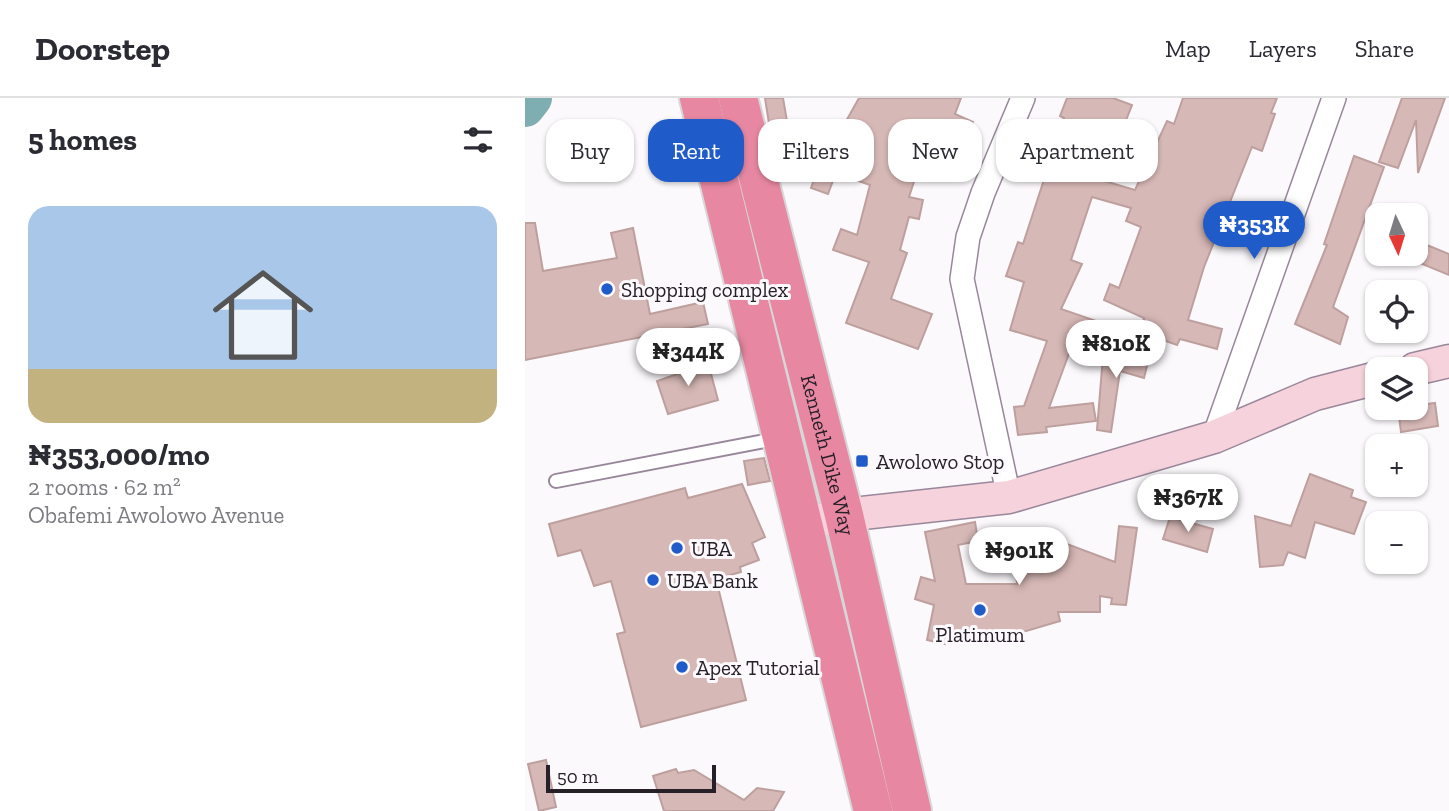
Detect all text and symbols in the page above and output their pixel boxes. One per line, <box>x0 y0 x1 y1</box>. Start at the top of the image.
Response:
text: Doorstep <box>35 29 170 68</box>
text: Map <box>1165 34 1211 63</box>
text: Layers <box>1249 34 1317 63</box>
text: Share <box>1355 34 1414 63</box>
chip: Buy <box>546 119 634 182</box>
chip: Rent <box>648 119 744 182</box>
chip: Filters <box>758 119 874 182</box>
chip: New <box>888 119 982 182</box>
chip: Apartment <box>996 119 1158 182</box>
icon: filters <box>459 121 497 159</box>
text: 5 homes <box>28 122 137 158</box>
pin: ₦353K <box>1205 202 1303 261</box>
north arrow <box>1365 203 1428 266</box>
map controls <box>1365 203 1428 574</box>
text: ₦353K <box>1219 210 1289 238</box>
icon: home <box>200 252 326 378</box>
place label: Shopping complex <box>621 277 788 302</box>
button: locate <box>1365 280 1428 343</box>
marker: Shopping complex <box>599 281 615 297</box>
pin: ₦810K <box>1067 320 1165 380</box>
pin: ₦344K <box>639 328 737 388</box>
text: ₦810K <box>1082 329 1150 357</box>
text: ₦344K <box>652 337 724 365</box>
button: layers <box>1365 357 1428 420</box>
street label: Kenneth Dike Way <box>796 371 861 538</box>
button: + <box>1365 434 1428 497</box>
text: ₦353,000/mo <box>28 437 210 473</box>
place label: Awolowo Stop <box>876 449 1004 474</box>
marker: Awolowo Stop <box>854 453 870 469</box>
text: 2 rooms · 62 m² <box>28 473 181 501</box>
pin: ₦367K <box>1139 474 1237 534</box>
text: ₦367K <box>1153 483 1223 511</box>
text: Obafemi Awolowo Avenue <box>28 501 284 529</box>
button: − <box>1365 511 1428 574</box>
pin: ₦901K <box>970 528 1068 587</box>
place label: UBA <box>691 536 732 561</box>
text: ₦901K <box>985 536 1053 564</box>
marker: UBA <box>669 540 685 556</box>
place label: UBA Bank <box>667 568 758 593</box>
marker: UBA Bank <box>645 572 661 588</box>
marker: Platimum <box>972 602 988 618</box>
place label: Platimum <box>935 622 1025 647</box>
place label: Apex Tutorial <box>696 655 820 680</box>
marker: Apex Tutorial <box>674 659 690 675</box>
scale bar <box>546 762 716 794</box>
text: 50 m <box>557 765 598 788</box>

